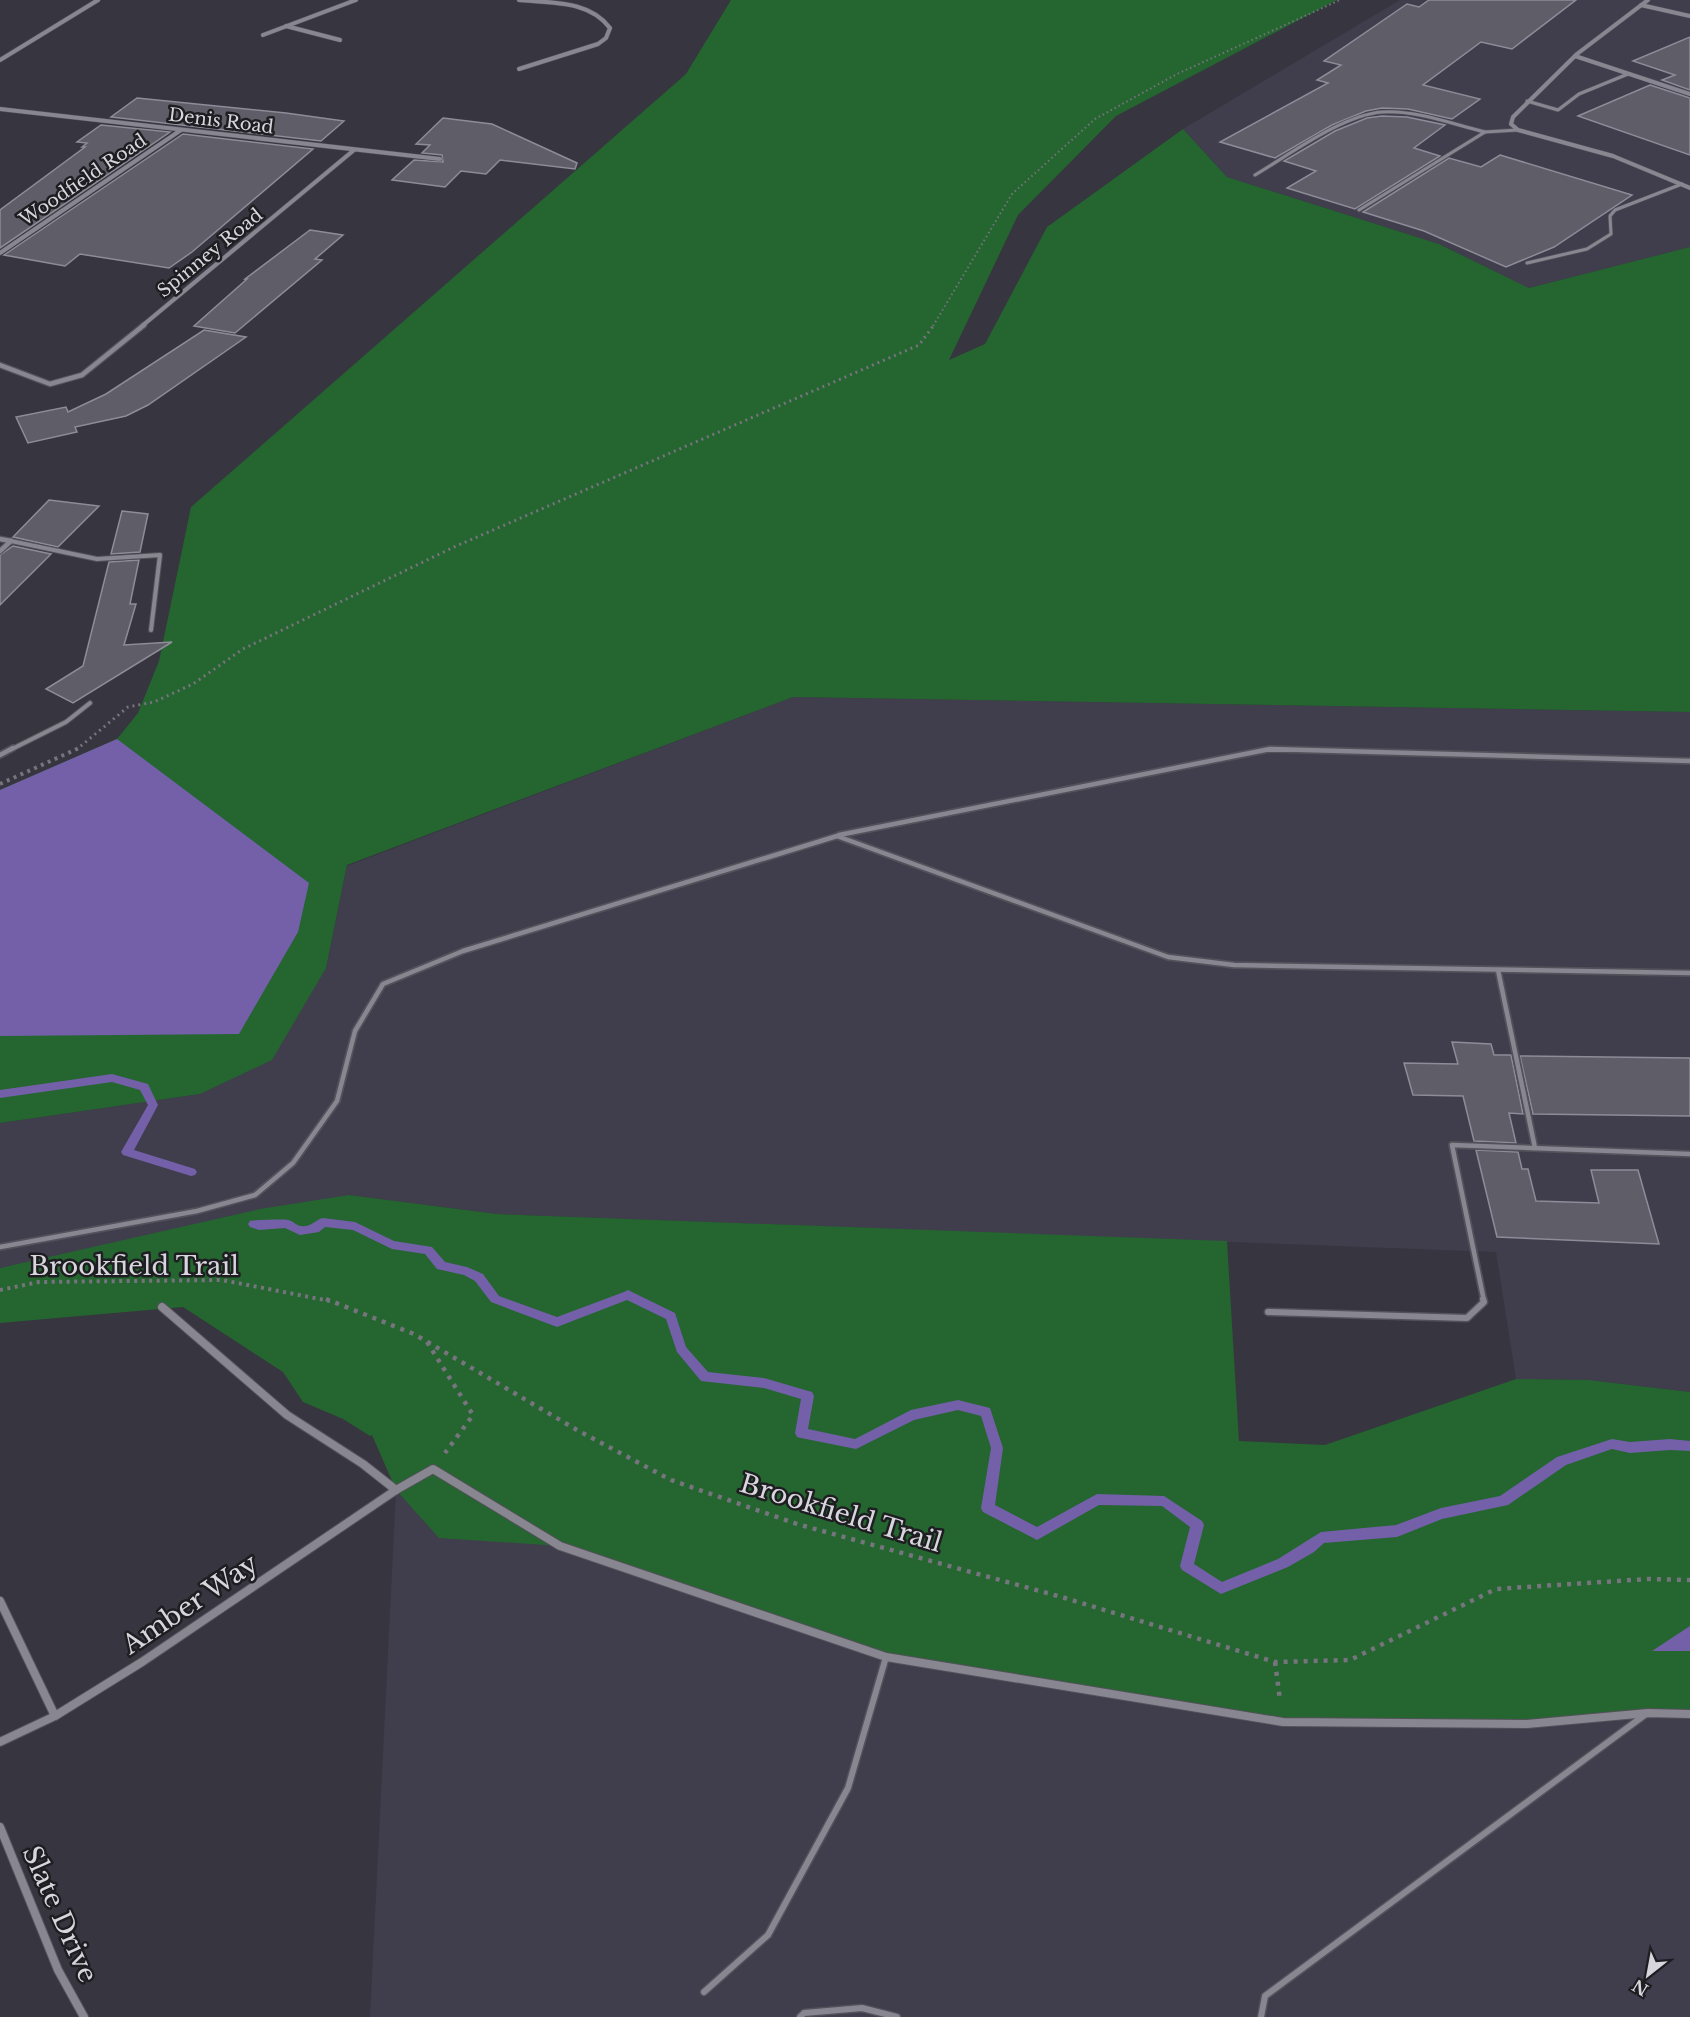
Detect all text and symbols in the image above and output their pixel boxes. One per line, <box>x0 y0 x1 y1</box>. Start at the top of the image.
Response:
street label: Denis Road <box>167 104 275 138</box>
street label: Woodfield Road <box>14 129 151 231</box>
street label: Spinney Road <box>153 204 267 302</box>
street label: Brookfield Trail <box>29 1250 239 1282</box>
street label: Brookfield Trail <box>736 1467 946 1559</box>
street label: Amber Way <box>115 1547 264 1662</box>
street label: Slate Drive <box>16 1841 104 1987</box>
north arrow <box>1618 1945 1678 2005</box>
text: N <box>1629 1975 1652 2000</box>

